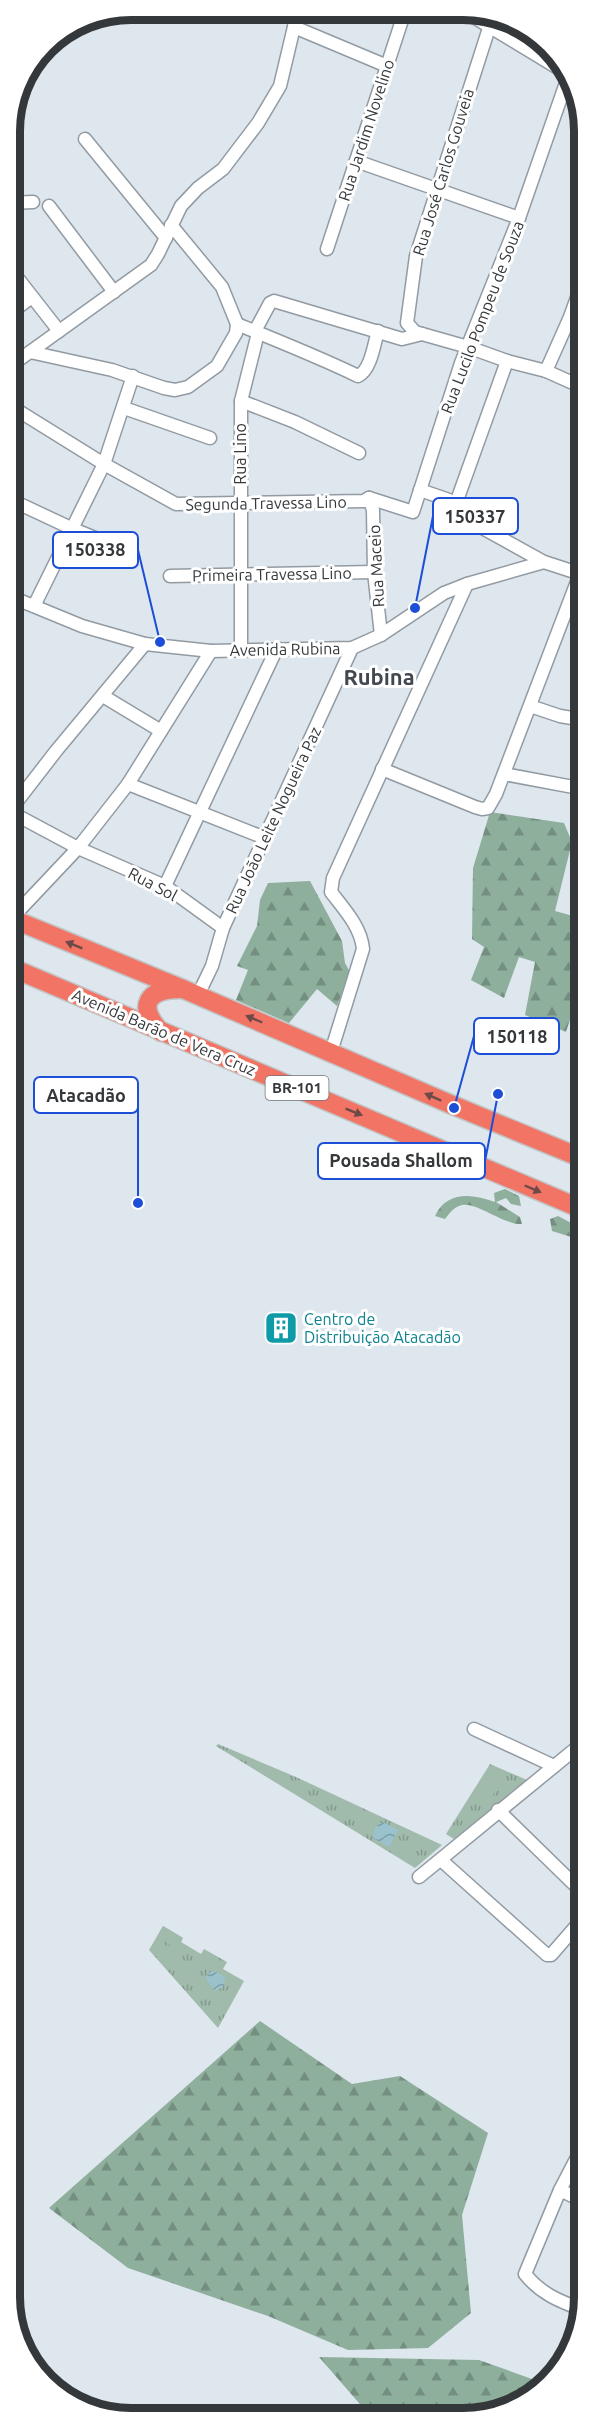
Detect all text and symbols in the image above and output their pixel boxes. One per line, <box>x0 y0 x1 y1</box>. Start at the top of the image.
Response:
street label: Rua Jardim Novelino <box>335 57 397 203</box>
street label: Rua José Carlos Gouveia <box>409 86 477 258</box>
street label: Rua Lucilo Pompeu de Souza <box>437 218 527 416</box>
street label: Rua Lino <box>231 423 249 485</box>
street label: Segunda Travessa Lino <box>185 493 347 513</box>
callout: 150337 <box>433 498 518 534</box>
text: 150337 <box>445 506 505 526</box>
street label: Rua Maceio <box>365 524 387 608</box>
callout: 150338 <box>53 532 138 568</box>
text: 150338 <box>65 539 125 559</box>
street label: Primeira Travessa Lino <box>192 564 352 584</box>
street label: Avenida Rubina <box>229 639 341 659</box>
district label: Rubina <box>343 664 415 689</box>
street label: Rua João Leite Nogueira Paz <box>222 724 324 916</box>
street label: Rua Sol <box>125 864 181 904</box>
one-way arrow <box>65 940 83 949</box>
street label: Avenida Barão de Vera Cruz <box>70 985 258 1079</box>
one-way arrow <box>245 1014 263 1024</box>
callout: 150118 <box>474 1018 559 1054</box>
text: 150118 <box>487 1026 547 1046</box>
road number: BR-101 <box>266 1076 328 1100</box>
callout: Atacadão <box>34 1077 138 1113</box>
text: Atacadão <box>46 1085 126 1105</box>
one-way arrow <box>424 1092 442 1101</box>
one-way arrow <box>345 1107 363 1117</box>
callout: Pousada Shallom <box>318 1143 485 1179</box>
text: Pousada Shallom <box>329 1150 473 1170</box>
one-way arrow <box>524 1185 542 1194</box>
building icon: Centro de Distribuição Atacadão <box>263 1310 299 1346</box>
place label: Centro de Distribuição Atacadão <box>304 1310 461 1346</box>

